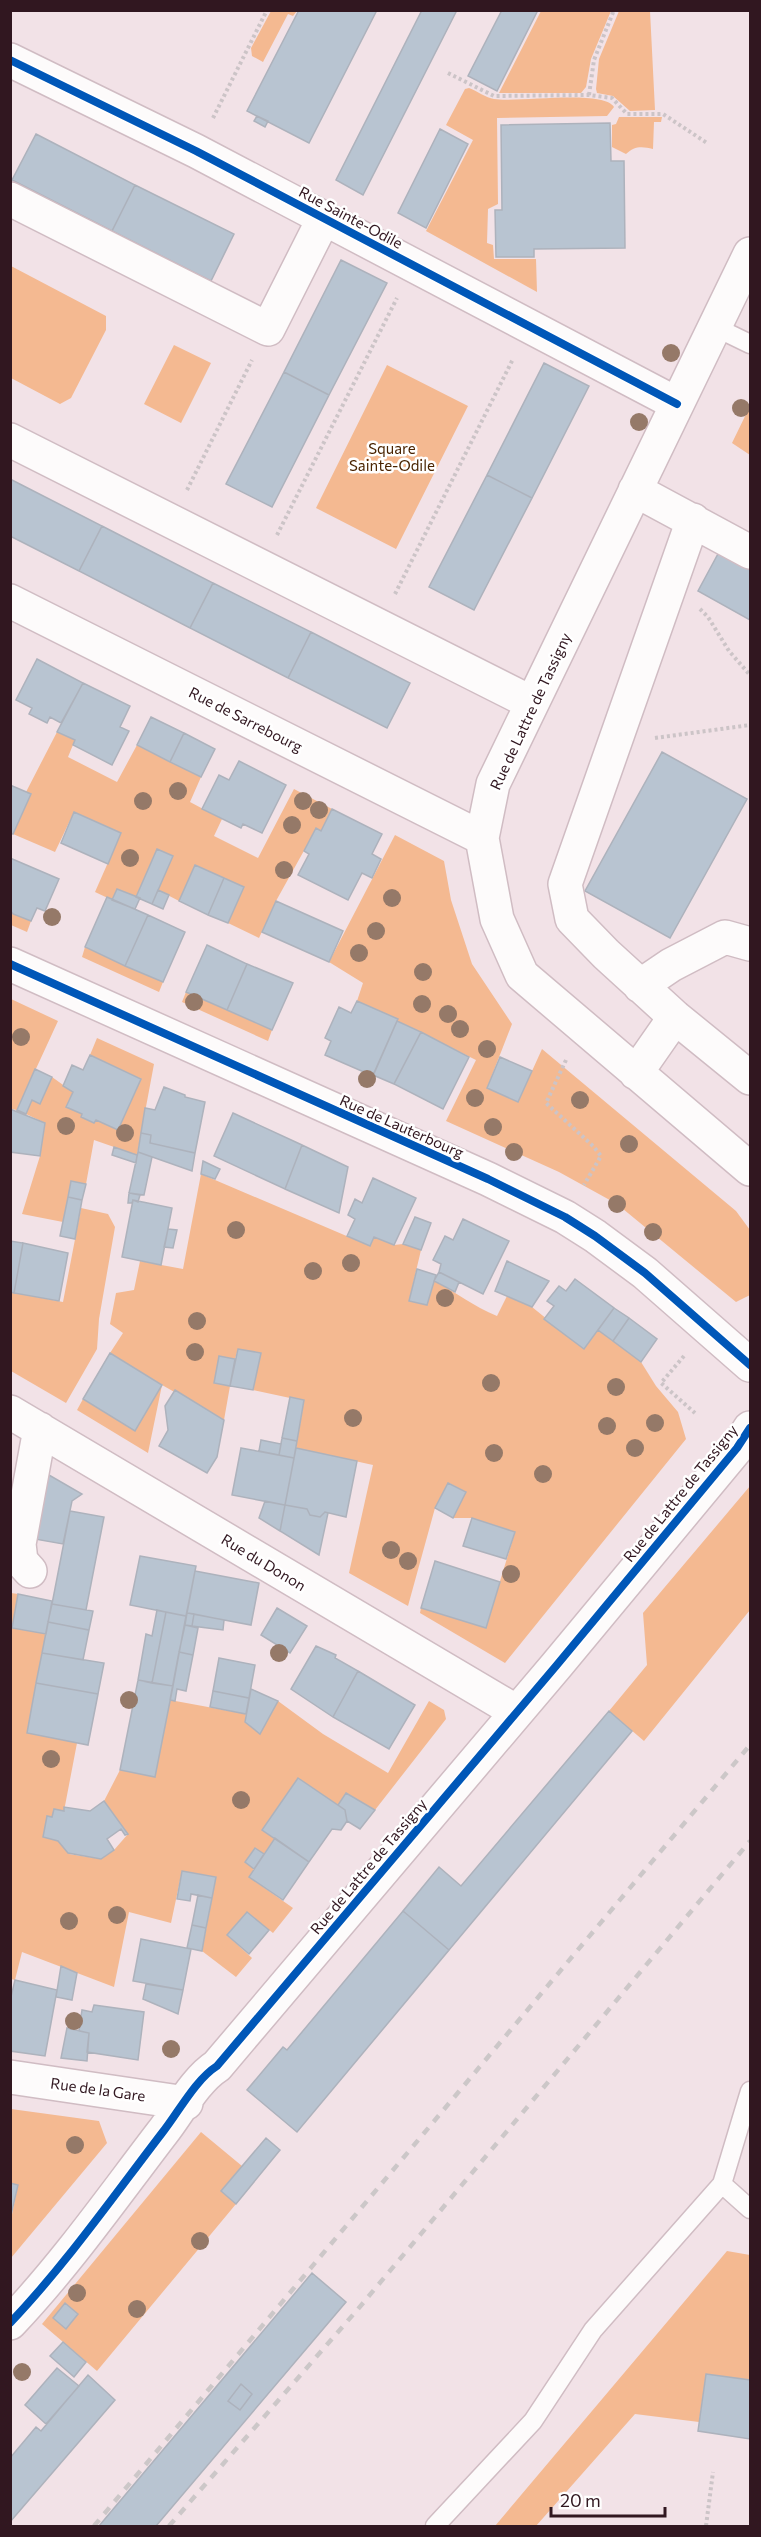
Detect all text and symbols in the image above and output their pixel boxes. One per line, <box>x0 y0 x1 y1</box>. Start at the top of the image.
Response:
street label: Rue Sainte-Odile <box>296 182 406 252</box>
park label: Square Sainte-Odile <box>349 439 435 474</box>
street label: Rue de Lattre de Tassigny <box>486 629 574 792</box>
street label: Rue de Sarrebourg <box>186 683 306 755</box>
street label: Rue de Lauterbourg <box>337 1091 467 1161</box>
street label: Rue de Lattre de Tassigny <box>619 1421 741 1565</box>
street label: Rue du Donon <box>219 1530 309 1594</box>
street label: Rue de Lattre de Tassigny <box>306 1794 430 1937</box>
street label: Rue de la Gare <box>49 2073 147 2105</box>
scale bar <box>551 2480 665 2518</box>
text: 20 m <box>560 2489 601 2511</box>

